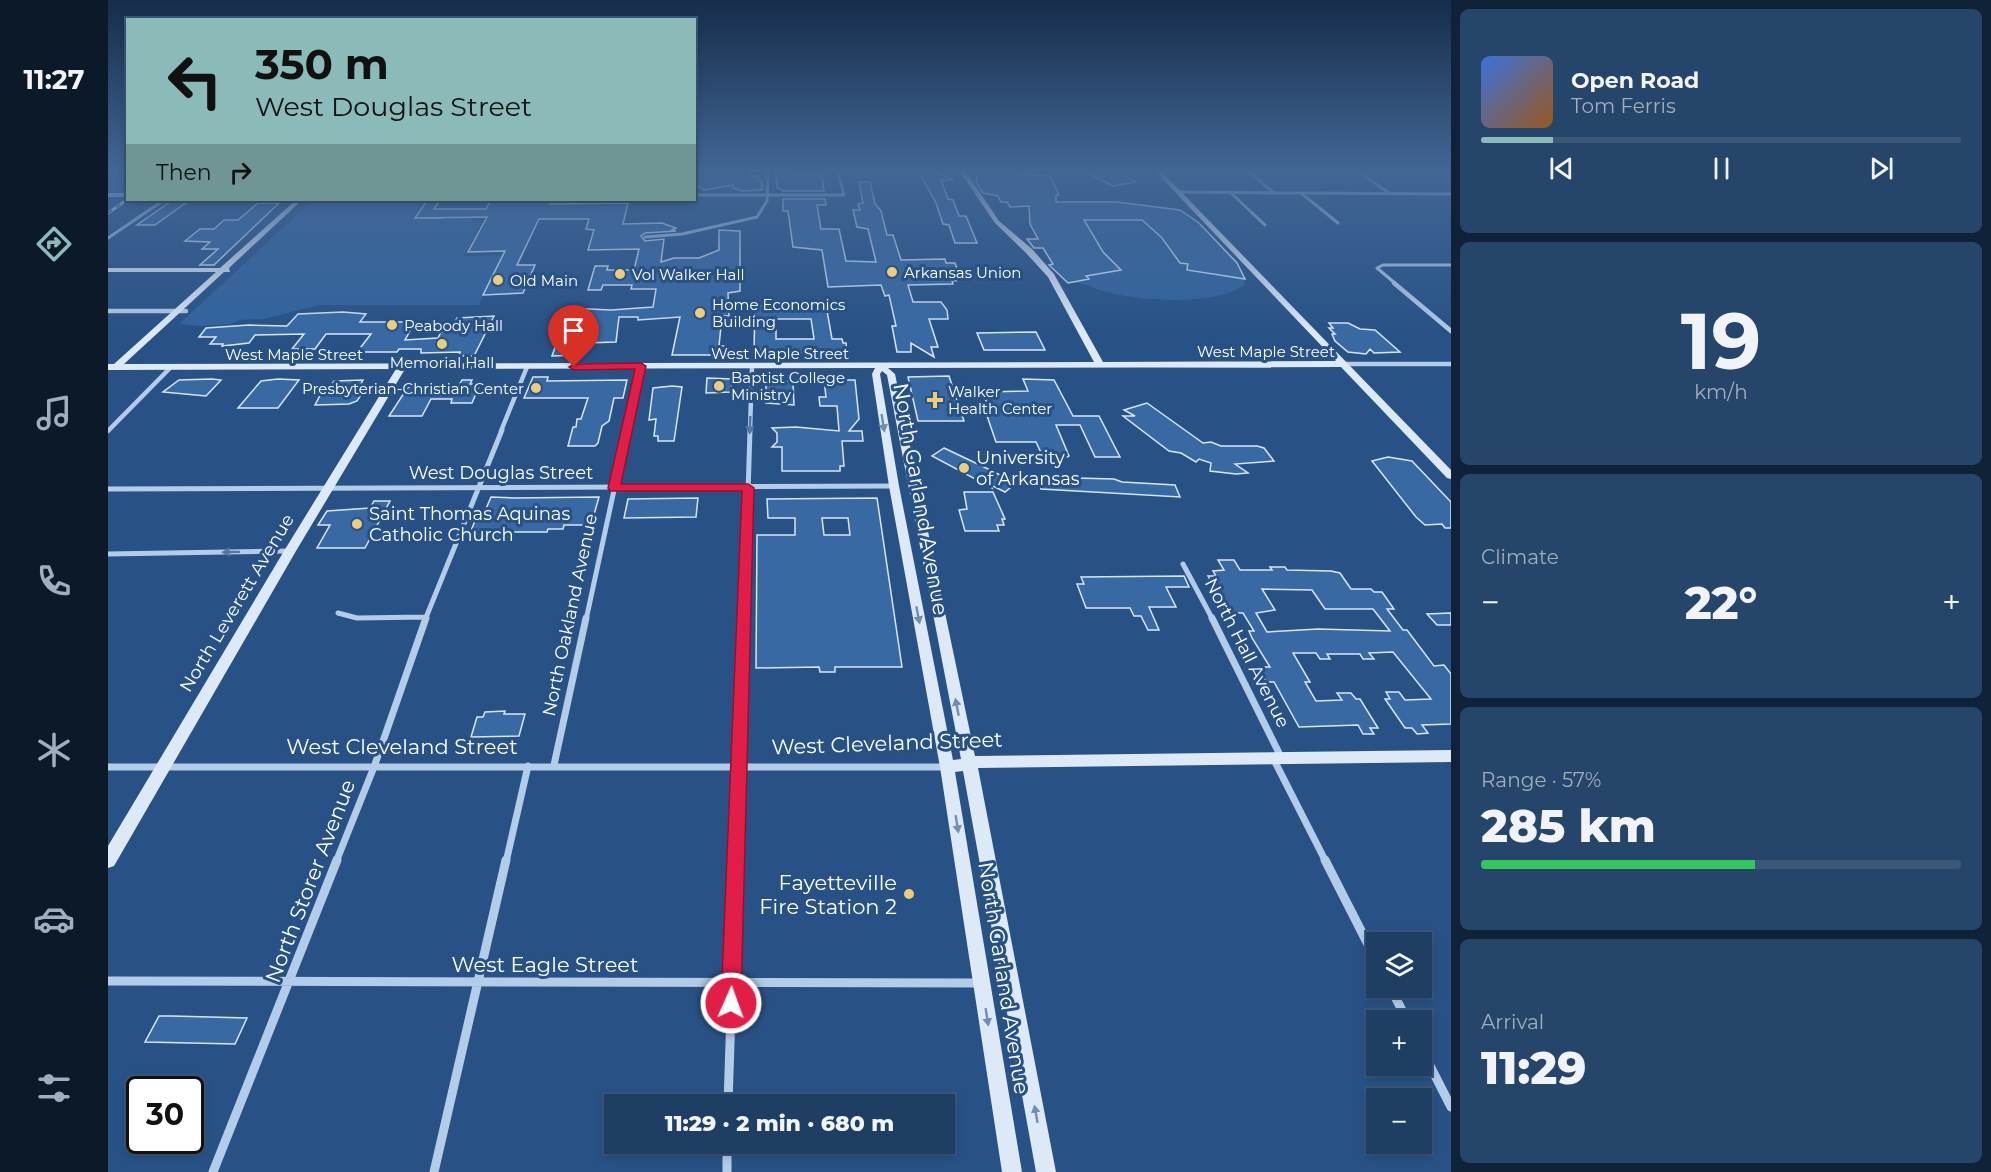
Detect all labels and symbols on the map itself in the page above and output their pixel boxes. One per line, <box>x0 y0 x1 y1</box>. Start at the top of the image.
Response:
place label: Arkansas Union <box>904 263 1022 282</box>
place label: Vol Walker Hall <box>632 265 745 284</box>
marker: Arkansas Union <box>885 265 899 279</box>
marker: Vol Walker Hall <box>613 267 627 281</box>
place label: Old Main <box>510 271 578 290</box>
marker: Old Main <box>491 273 505 287</box>
place label: Home Economics Building <box>712 295 845 331</box>
pin <box>548 305 599 367</box>
marker: Home Economics Building <box>693 306 707 320</box>
place label: Peabody Hall <box>404 316 503 335</box>
marker: Peabody Hall <box>385 318 399 332</box>
marker: Memorial Hall <box>435 337 449 351</box>
street label: West Maple Street <box>1197 342 1335 361</box>
street label: West Maple Street <box>711 344 849 363</box>
street label: West Maple Street <box>225 345 363 364</box>
place label: Memorial Hall <box>390 353 494 372</box>
place label: Baptist College Ministry <box>731 368 845 404</box>
place label: Presbyterian-Christian Center <box>302 379 524 398</box>
marker: Baptist College Ministry <box>712 379 726 393</box>
marker: Presbyterian-Christian Center <box>529 381 543 395</box>
street label: North Garland Avenue <box>888 381 954 617</box>
place label: Walker Health Center <box>948 382 1052 418</box>
marker: Walker Health Center <box>926 391 944 409</box>
one-way arrow <box>879 413 888 432</box>
one-way arrow <box>745 415 755 434</box>
place label: University of Arkansas <box>976 447 1080 490</box>
marker: University of Arkansas <box>957 461 971 475</box>
street label: West Douglas Street <box>409 462 593 484</box>
place label: Saint Thomas Aquinas Catholic Church <box>369 503 570 546</box>
street label: North Leverett Avenue <box>175 510 299 696</box>
street label: North Oakland Avenue <box>538 512 602 718</box>
marker: Saint Thomas Aquinas Catholic Church <box>350 517 364 531</box>
one-way arrow <box>222 547 241 557</box>
street label: North Hall Avenue <box>1200 574 1294 732</box>
one-way arrow <box>914 605 923 624</box>
one-way arrow <box>952 697 961 716</box>
street label: West Cleveland Street <box>771 726 1003 760</box>
street label: West Cleveland Street <box>286 734 518 759</box>
street label: North Storer Avenue <box>260 776 360 986</box>
one-way arrow <box>952 815 961 834</box>
street label: North Garland Avenue <box>973 860 1035 1096</box>
place label: Fayetteville Fire Station 2 <box>759 870 897 919</box>
marker: Fayetteville Fire Station 2 <box>902 887 916 901</box>
street label: West Eagle Street <box>451 952 639 977</box>
position arrow <box>699 971 763 1035</box>
one-way arrow <box>983 1008 992 1027</box>
speed limit sign: 30 <box>126 1076 204 1154</box>
one-way arrow <box>1031 1105 1040 1124</box>

